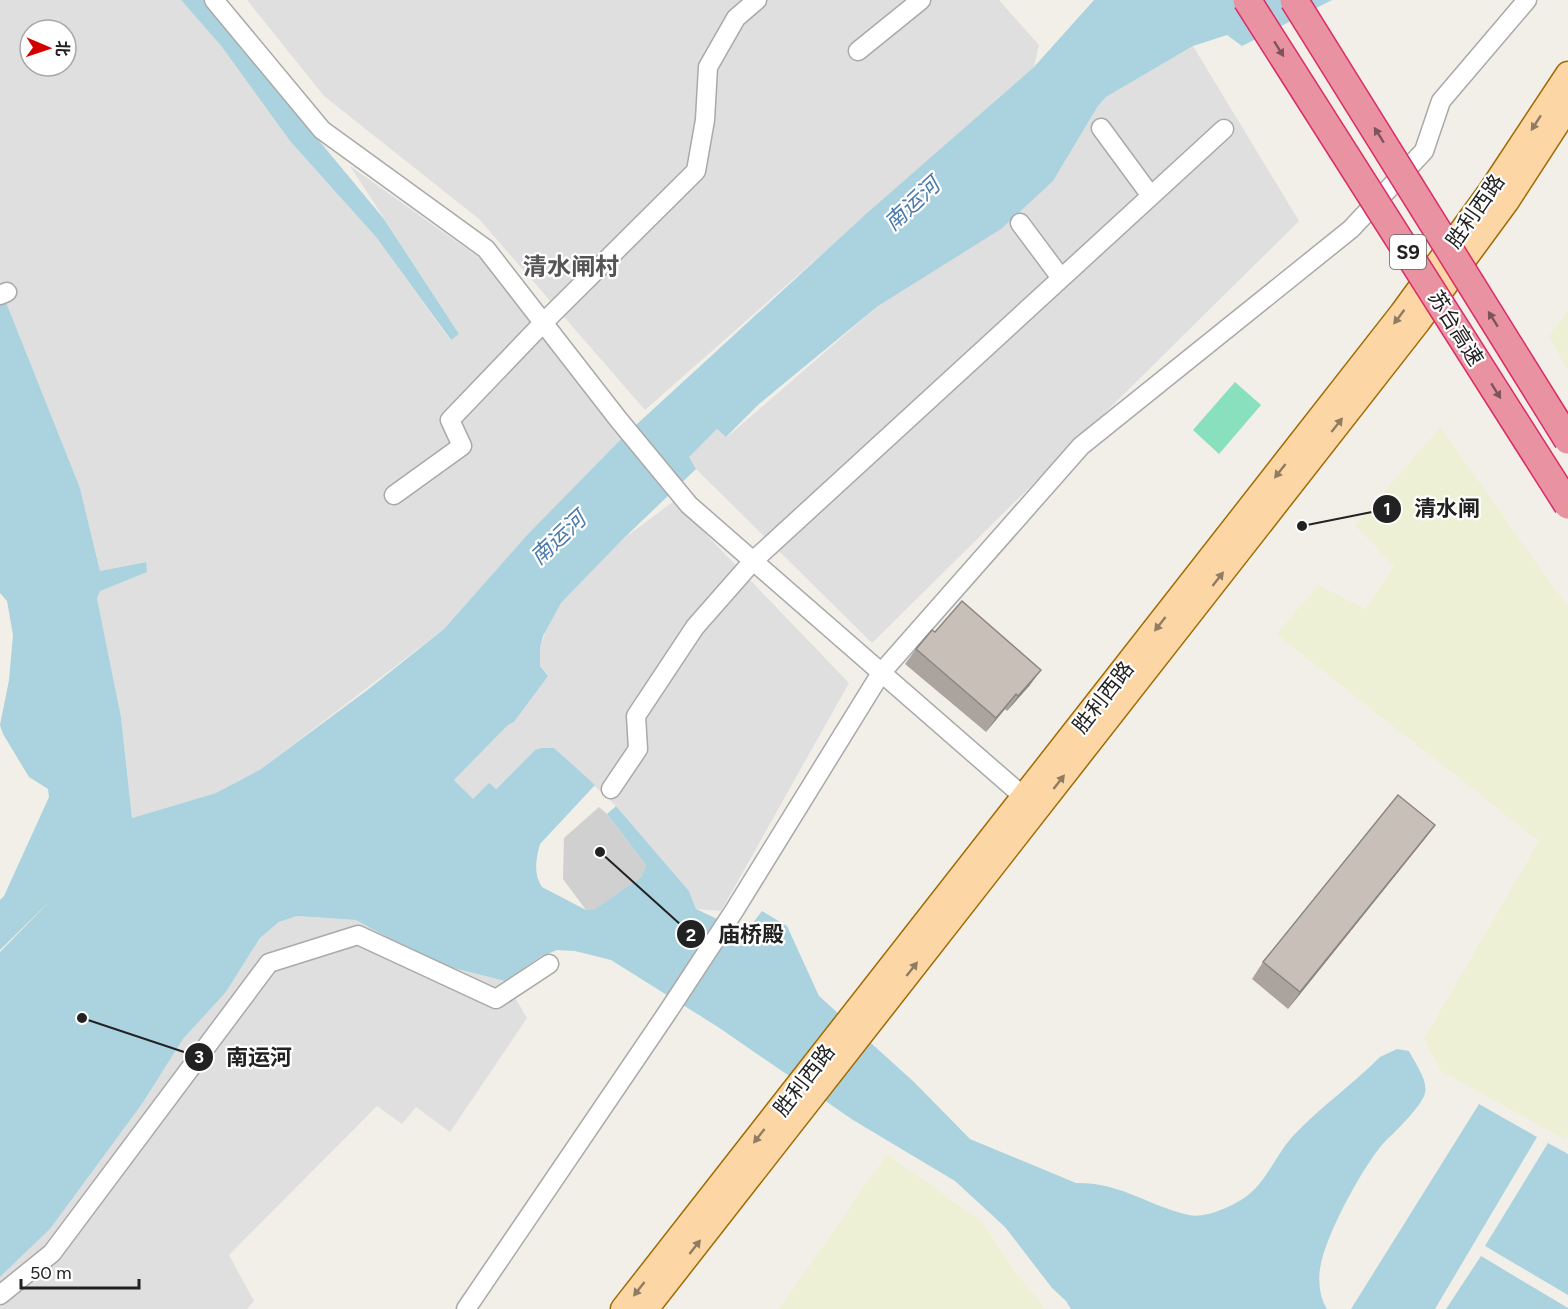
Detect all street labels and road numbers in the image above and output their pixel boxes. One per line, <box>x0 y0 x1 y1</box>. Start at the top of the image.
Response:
street label: 胜利西路 <box>1441 169 1509 253</box>
road number: S9 <box>1390 235 1426 269</box>
street label: 苏台高速 <box>1423 286 1489 370</box>
street label: 胜利西路 <box>1067 656 1139 738</box>
street label: 胜利西路 <box>768 1039 840 1121</box>

